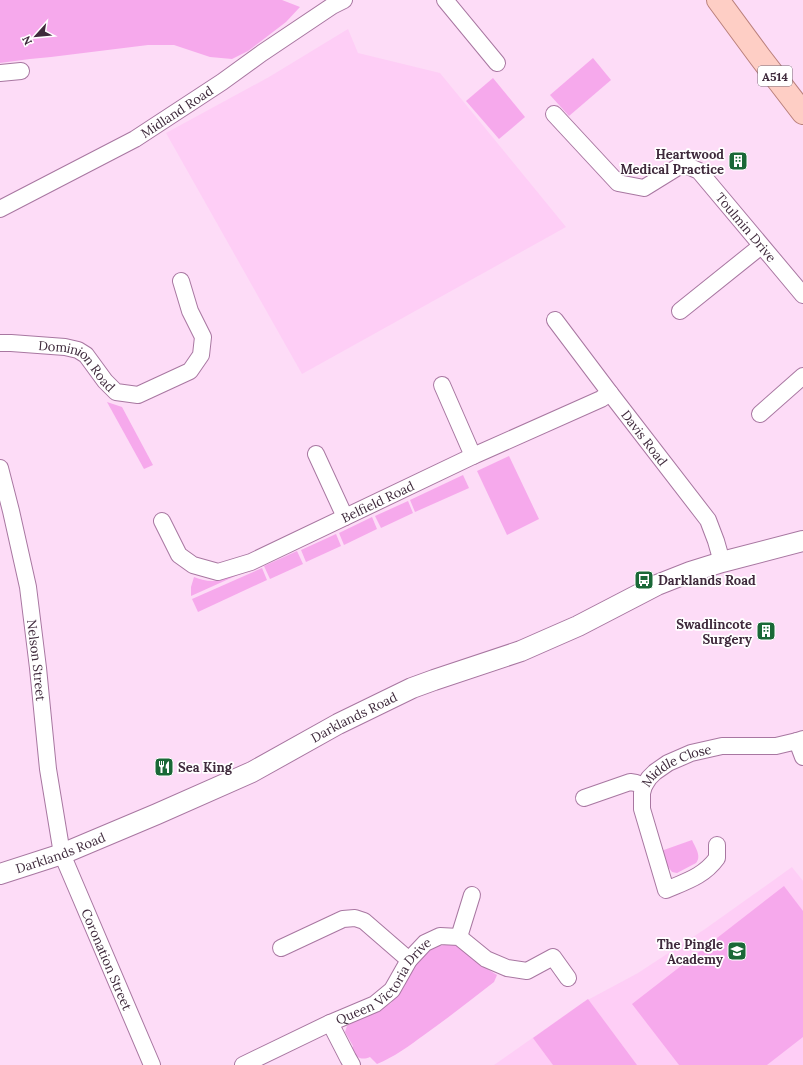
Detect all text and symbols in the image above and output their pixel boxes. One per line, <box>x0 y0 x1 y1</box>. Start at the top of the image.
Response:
north arrow <box>16 16 56 56</box>
text: N <box>19 33 35 48</box>
road number: A514 <box>758 66 792 86</box>
street label: Midland Road <box>137 82 216 141</box>
place label: Heartwood Medical Practice <box>620 146 724 178</box>
building icon: Heartwood Medical Practice <box>727 150 749 172</box>
street label: Toulmin Drive <box>712 189 780 265</box>
street label: Dominion Road <box>38 337 119 395</box>
street label: Davis Road <box>618 406 672 469</box>
street label: Belfield Road <box>338 477 417 526</box>
bus stop icon: Darklands Road <box>633 569 655 591</box>
place label: Darklands Road <box>658 572 756 589</box>
place label: Swadlincote Surgery <box>676 616 753 648</box>
street label: Nelson Street <box>24 618 50 702</box>
building icon: Swadlincote Surgery <box>755 620 777 642</box>
street label: Darklands Road <box>308 688 400 746</box>
street label: Middle Close <box>637 740 713 790</box>
restaurant icon: Sea King <box>153 756 175 778</box>
place label: Sea King <box>178 759 233 776</box>
street label: Darklands Road <box>13 828 108 877</box>
street label: Coronation Street <box>78 906 136 1013</box>
street label: Queen Victoria Drive <box>333 933 433 1028</box>
place label: The Pingle Academy <box>657 936 724 968</box>
school or university icon: The Pingle Academy <box>726 940 748 962</box>

